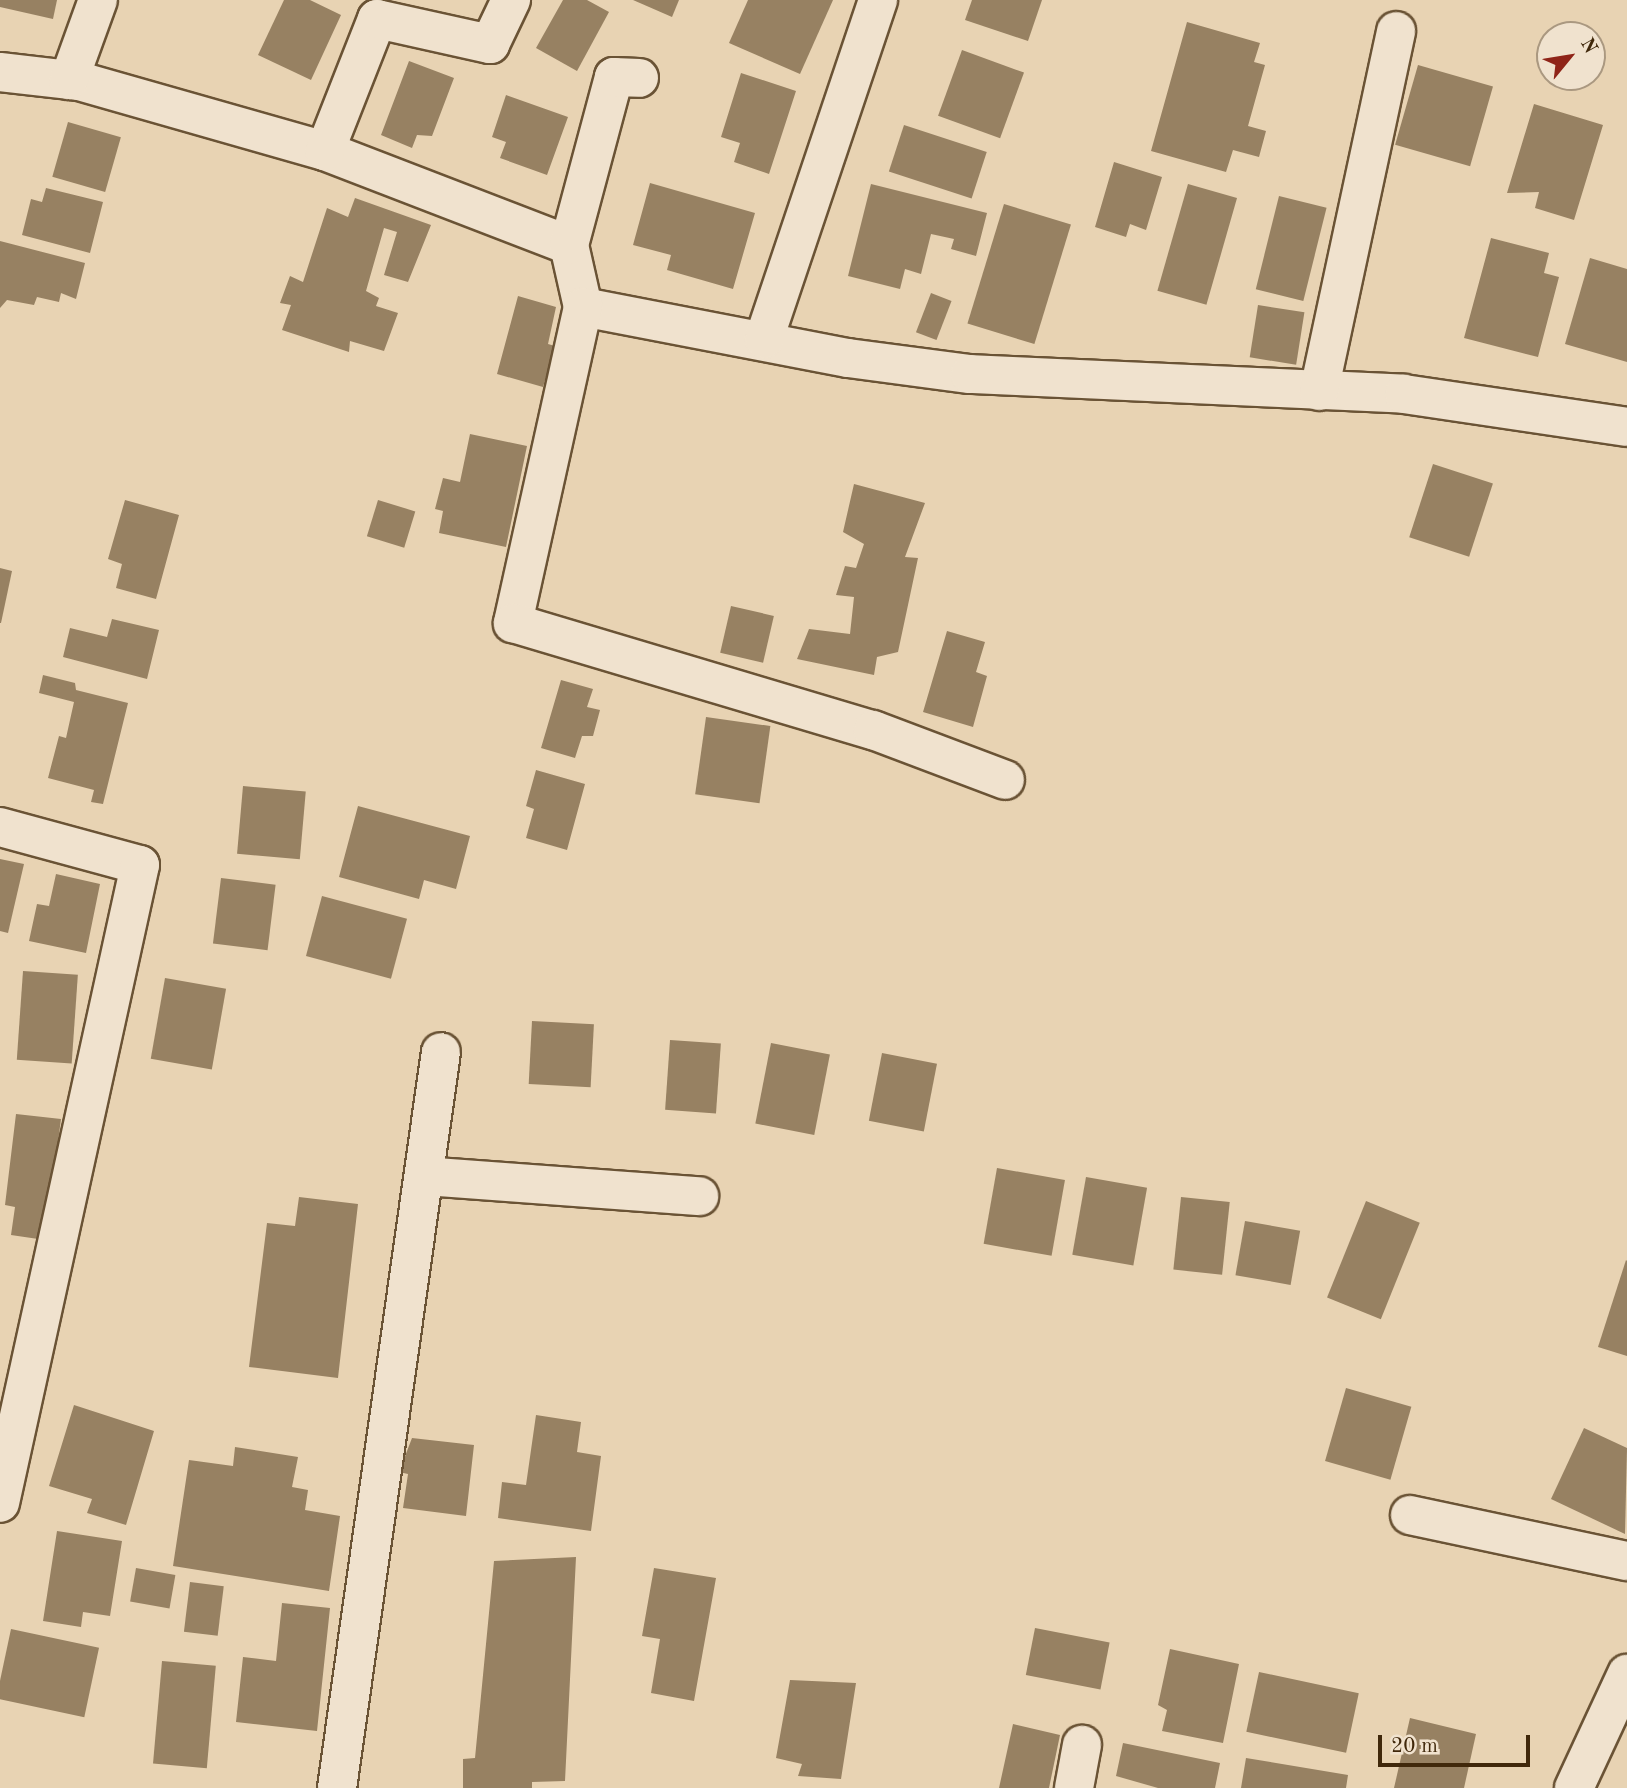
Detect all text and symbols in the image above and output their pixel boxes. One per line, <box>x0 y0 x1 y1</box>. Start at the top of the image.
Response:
north arrow <box>1536 21 1606 91</box>
text: N <box>1576 35 1600 57</box>
scale bar <box>1382 1722 1534 1766</box>
text: 20 m <box>1391 1736 1438 1757</box>

